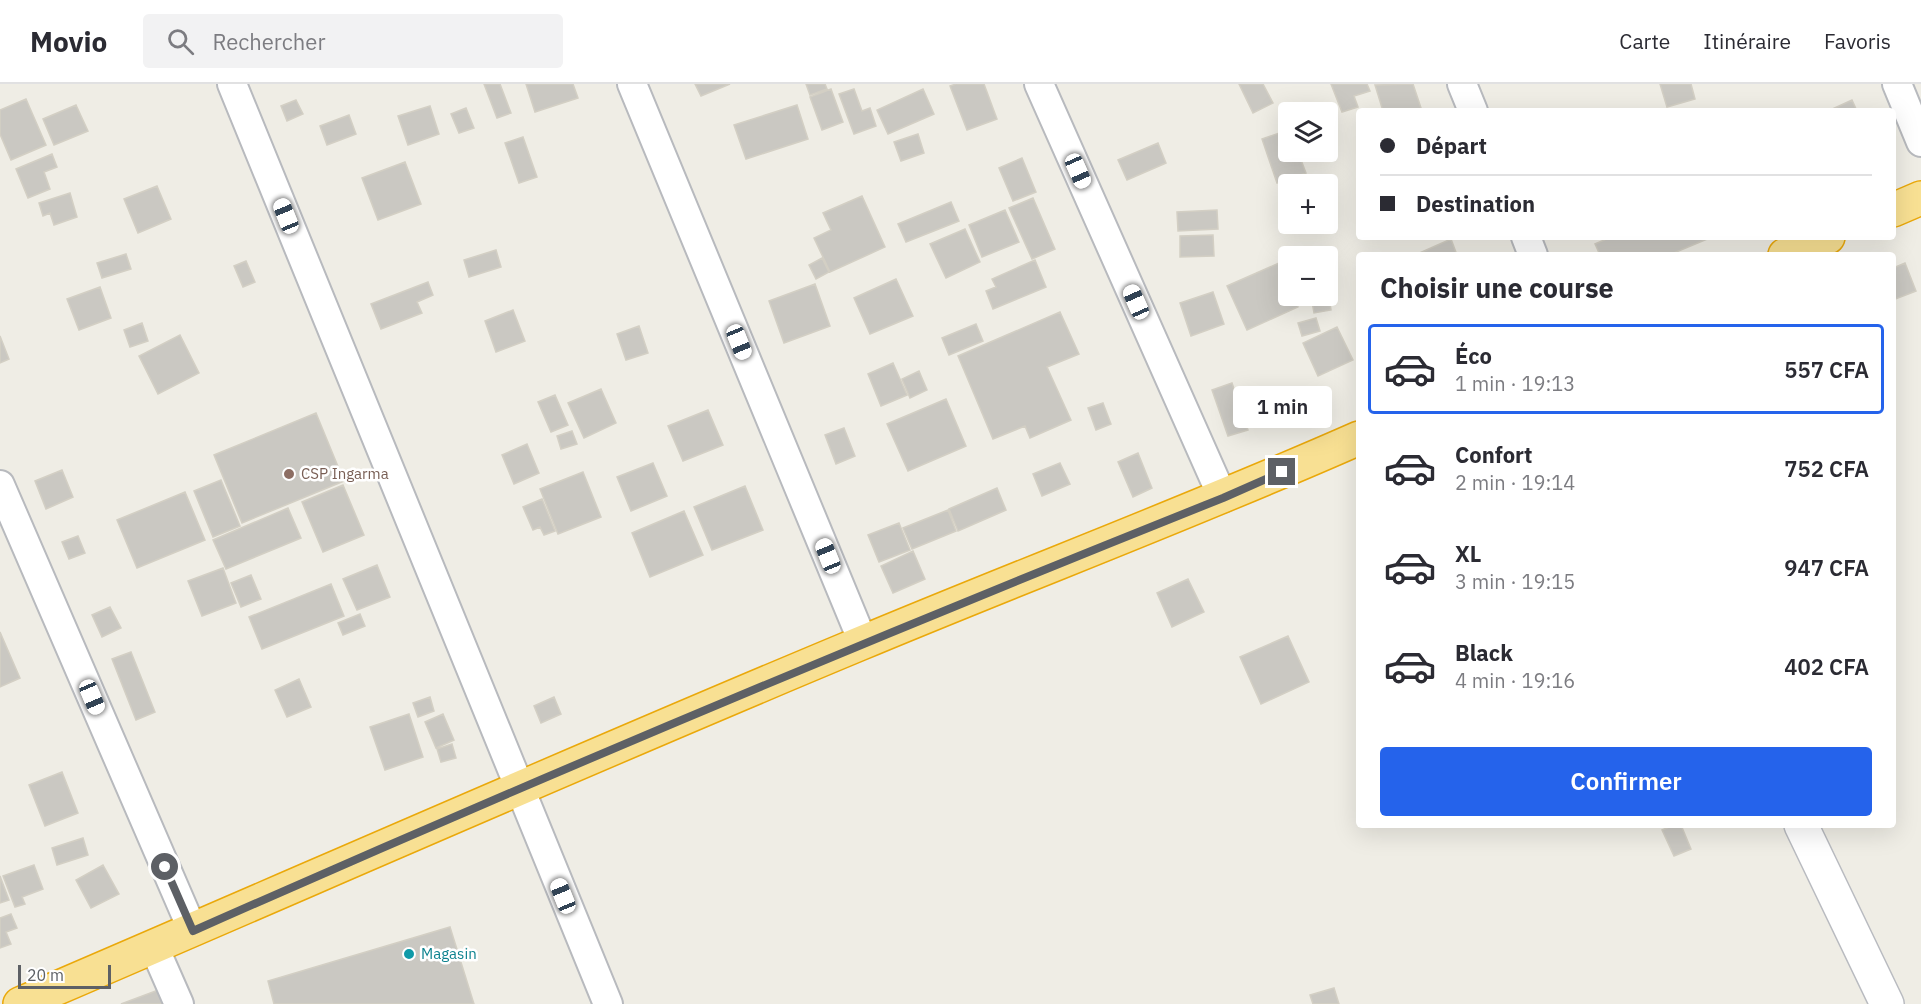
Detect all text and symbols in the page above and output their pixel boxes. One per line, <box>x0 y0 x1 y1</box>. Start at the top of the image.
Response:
search box <box>143 14 563 68</box>
text: Movio <box>30 23 107 60</box>
icon: search <box>164 25 197 58</box>
text: Rechercher <box>212 27 326 56</box>
text: Carte <box>1619 27 1670 55</box>
text: Itinéraire <box>1703 27 1791 55</box>
text: Favoris <box>1824 27 1891 55</box>
map controls <box>1278 102 1338 306</box>
button: layers <box>1278 102 1338 162</box>
text: Départ <box>1416 131 1487 160</box>
car <box>1062 151 1094 191</box>
button: + <box>1278 174 1338 234</box>
text: Destination <box>1416 189 1535 218</box>
car <box>271 196 301 236</box>
button: − <box>1278 246 1338 306</box>
text: Choisir une course <box>1380 270 1614 305</box>
car <box>1120 282 1152 322</box>
car <box>724 322 754 362</box>
text: Éco <box>1455 341 1492 370</box>
icon: car <box>1383 342 1437 396</box>
text: 557 CFA <box>1784 355 1869 384</box>
text: 1 min · 19:13 <box>1455 370 1575 397</box>
callout: 1 min <box>1232 385 1332 427</box>
text: 1 min <box>1257 393 1308 420</box>
text: Confort <box>1455 440 1533 469</box>
icon: car <box>1383 441 1437 495</box>
text: 752 CFA <box>1784 454 1869 483</box>
route end <box>1268 458 1295 485</box>
place label: CSP Ingarma <box>301 464 389 483</box>
marker: CSP Ingarma <box>282 467 296 481</box>
text: 2 min · 19:14 <box>1455 469 1575 496</box>
car <box>813 536 843 576</box>
text: XL <box>1455 539 1481 568</box>
icon: car <box>1383 540 1437 594</box>
text: 947 CFA <box>1784 553 1869 582</box>
text: 3 min · 19:15 <box>1455 568 1575 595</box>
text: Black <box>1455 638 1513 667</box>
icon: car <box>1383 639 1437 693</box>
text: 402 CFA <box>1784 652 1869 681</box>
text: 4 min · 19:16 <box>1455 667 1575 694</box>
car <box>77 677 107 717</box>
button: Confirmer <box>1380 747 1872 816</box>
route start <box>151 853 178 880</box>
car <box>548 876 578 916</box>
place label: Magasin <box>421 944 477 963</box>
marker: Magasin <box>402 947 416 961</box>
scale bar <box>18 962 111 990</box>
text: 20 m <box>27 965 64 985</box>

